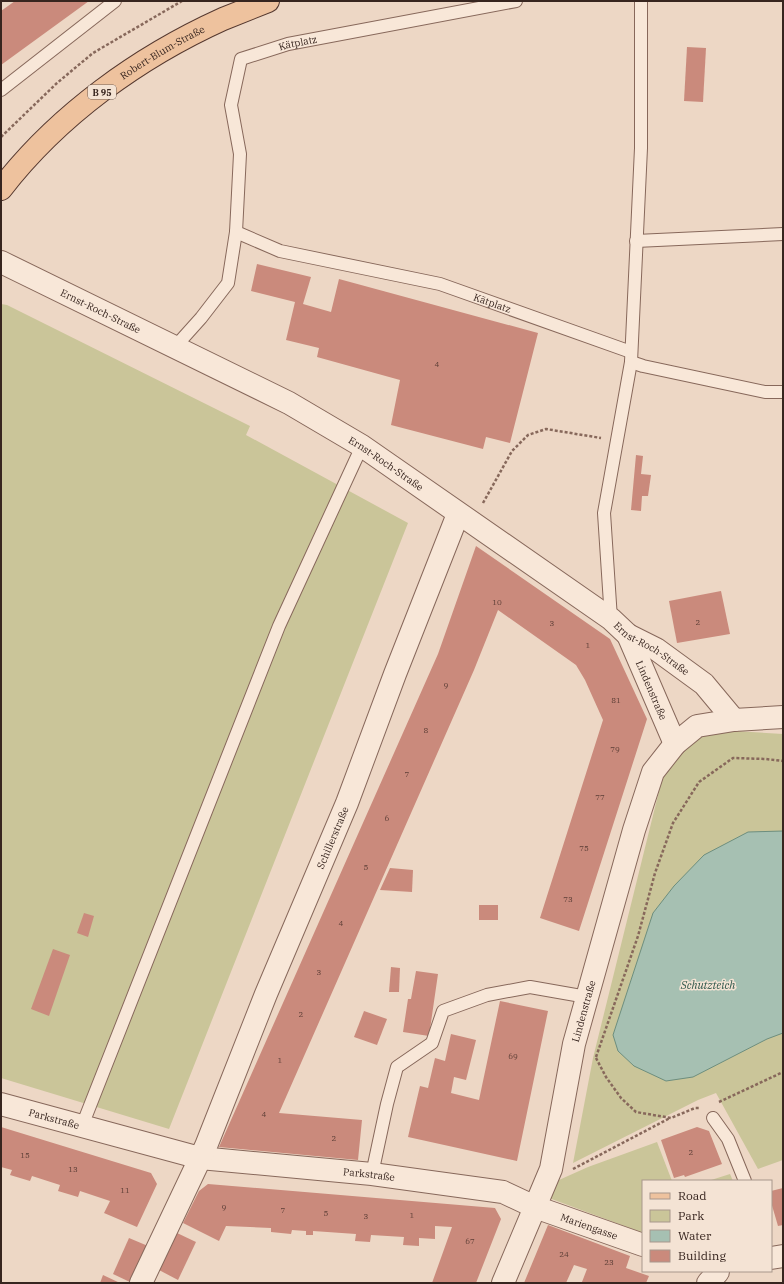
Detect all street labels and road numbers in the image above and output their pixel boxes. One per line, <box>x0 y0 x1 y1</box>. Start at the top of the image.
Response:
street label: Robert-Blum-Straße <box>117 22 207 82</box>
street label: Kätplatz <box>277 32 318 53</box>
road number: B 95 <box>88 85 116 99</box>
street label: Ernst-Roch-Straße <box>58 286 143 336</box>
street label: Kätplatz <box>472 290 513 315</box>
street label: Ernst-Roch-Straße <box>346 433 426 493</box>
street label: Ernst-Roch-Straße <box>611 619 692 678</box>
street label: Lindenstraße <box>633 658 670 722</box>
street label: Schillerstraße <box>313 804 351 871</box>
street label: Lindenstraße <box>568 979 598 1043</box>
street label: Parkstraße <box>27 1105 81 1131</box>
street label: Parkstraße <box>343 1165 396 1184</box>
street label: Mariengasse <box>559 1210 619 1242</box>

